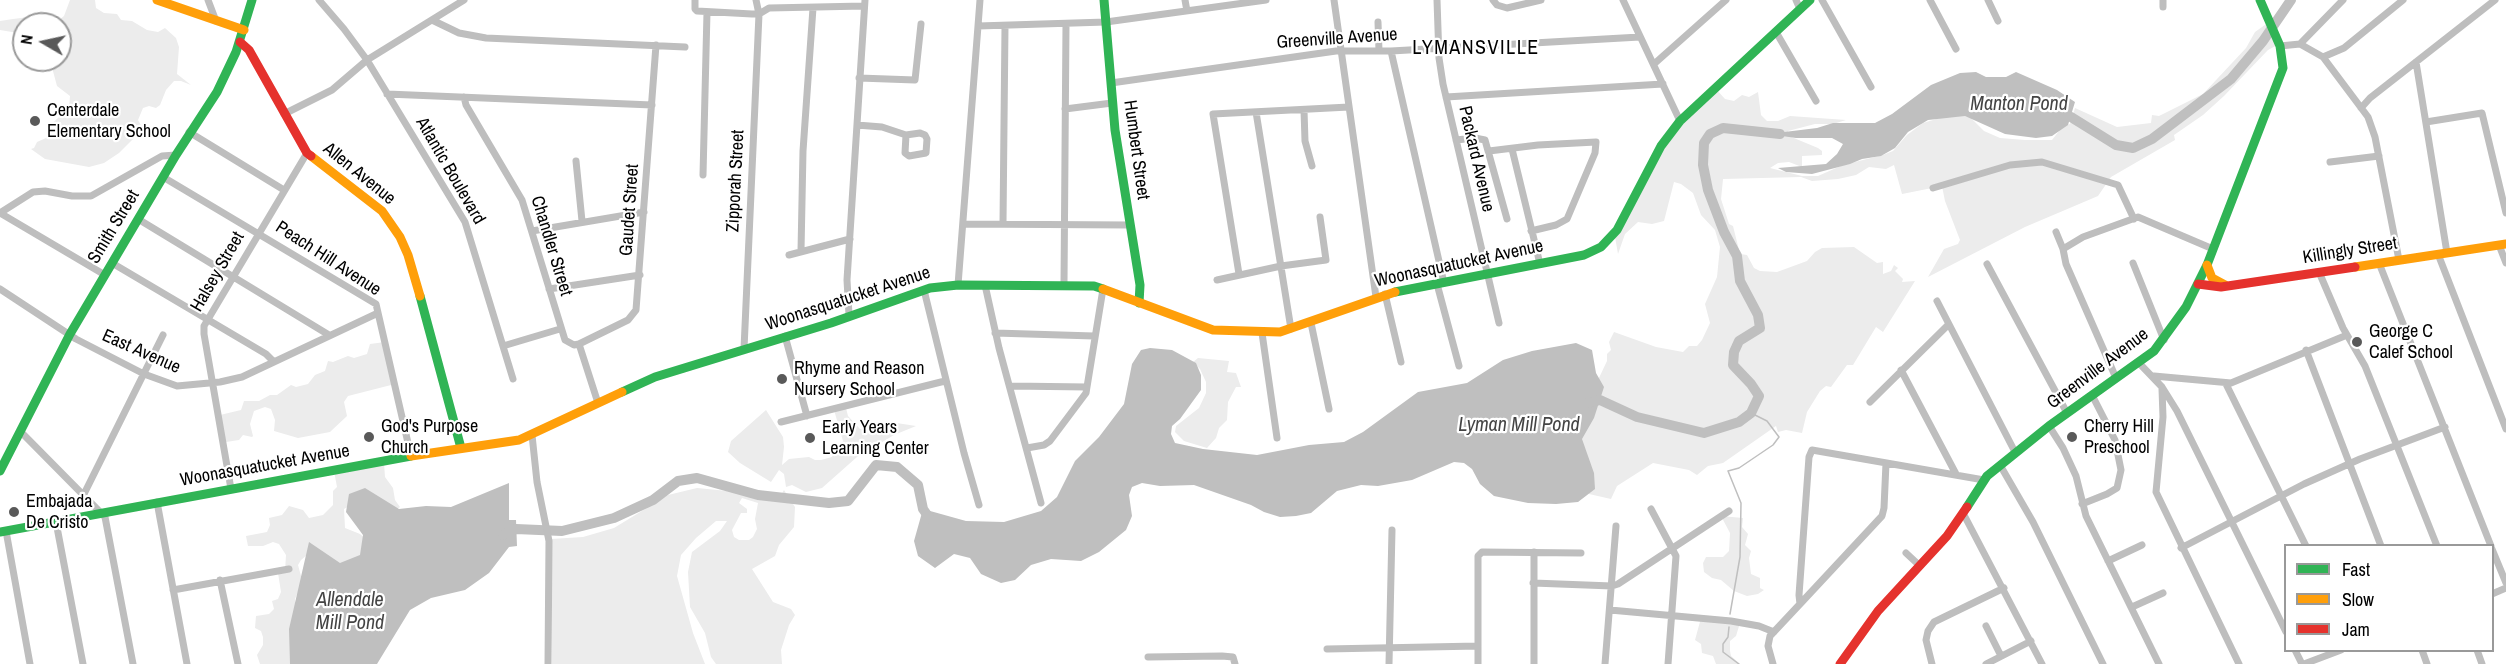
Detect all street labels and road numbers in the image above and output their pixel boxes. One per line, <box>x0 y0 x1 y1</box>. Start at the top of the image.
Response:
street label: Greenville Avenue <box>1276 24 1398 54</box>
street label: Humbert Street <box>1118 99 1154 201</box>
street label: Packard Avenue <box>1453 104 1499 214</box>
street label: Atlantic Boulevard <box>411 114 489 228</box>
street label: Zipporah Street <box>723 129 749 233</box>
street label: Allen Avenue <box>319 138 399 210</box>
street label: Gaudet Street <box>616 163 644 257</box>
street label: Smith Street <box>84 186 144 268</box>
street label: Chandler Street <box>526 193 576 299</box>
street label: Peach Hill Avenue <box>271 217 385 301</box>
street label: Halsey Street <box>186 228 250 316</box>
street label: Killingly Street <box>2301 233 2399 269</box>
street label: Woonasquatucket Avenue <box>1373 236 1545 292</box>
street label: Woonasquatucket Avenue <box>763 262 933 336</box>
street label: Greenville Avenue <box>2043 324 2153 414</box>
street label: East Avenue <box>98 325 184 379</box>
street label: Woonasquatucket Avenue <box>179 440 351 492</box>

